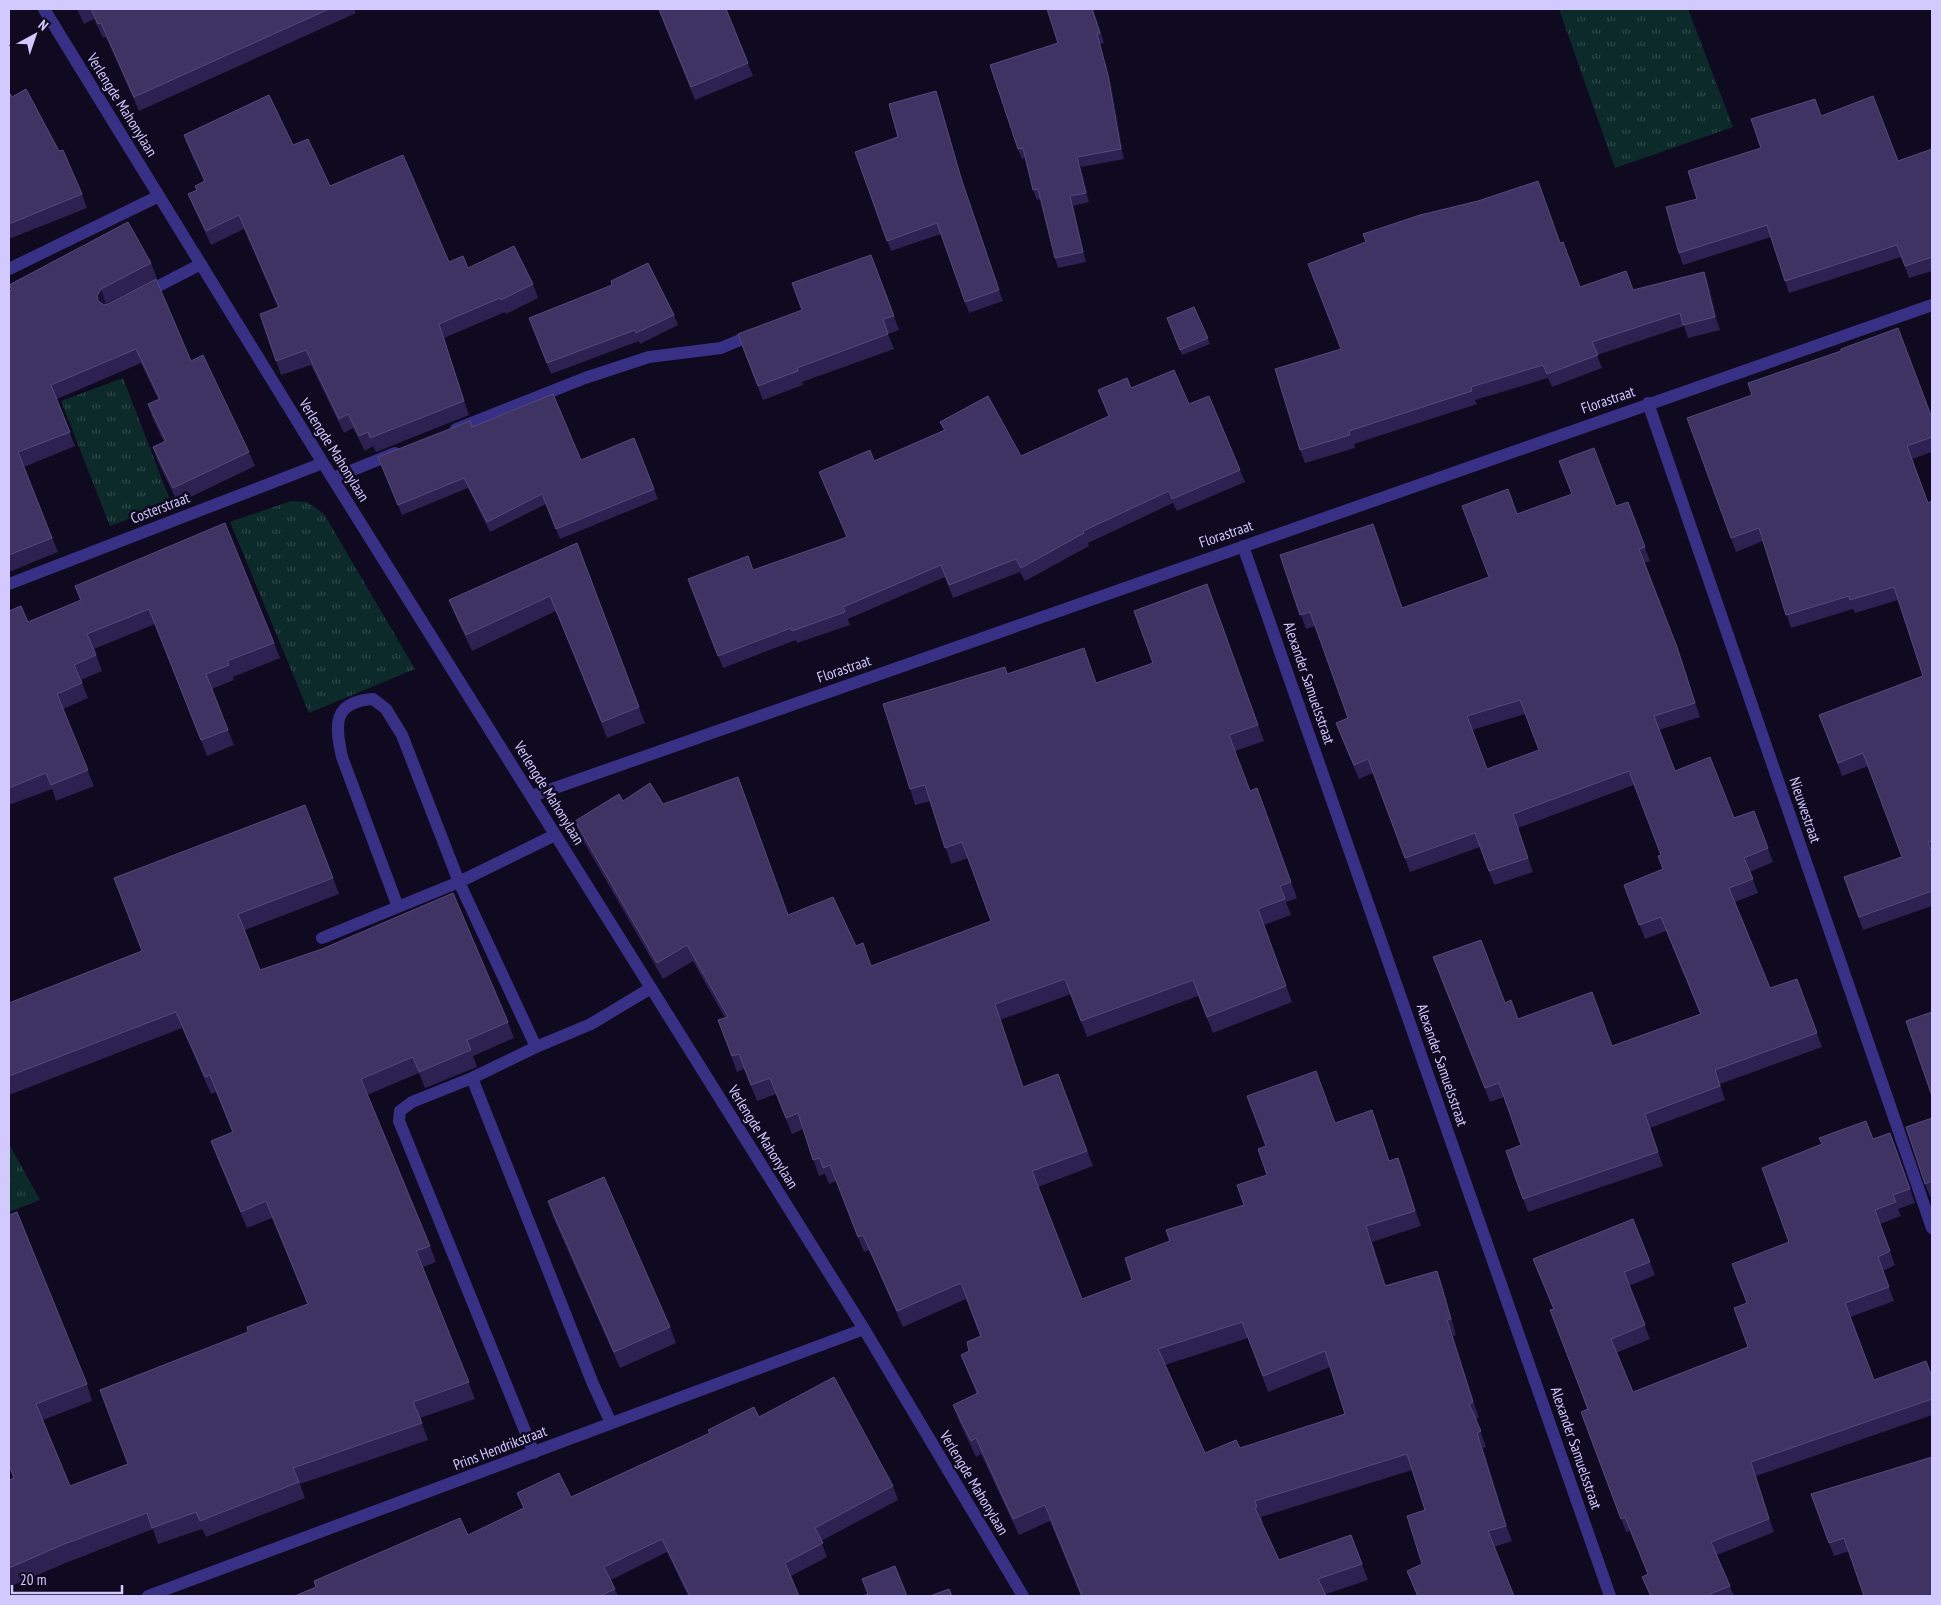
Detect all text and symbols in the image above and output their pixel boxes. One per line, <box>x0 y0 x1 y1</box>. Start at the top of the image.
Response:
north arrow <box>10 10 60 60</box>
text: N <box>35 16 52 34</box>
street label: Verlengde Mahonylaan <box>83 49 162 160</box>
street label: Florastraat <box>1578 381 1637 418</box>
street label: Verlengde Mahonylaan <box>295 394 374 505</box>
street label: Costerstraat <box>128 488 192 527</box>
street label: Florastraat <box>1196 515 1255 552</box>
street label: Alexander Samuelsstraat <box>1280 619 1339 747</box>
street label: Florastraat <box>814 650 873 687</box>
street label: Verlengde Mahonylaan <box>510 737 589 848</box>
street label: Nieuwestraat <box>1785 774 1826 845</box>
street label: Alexander Samuelsstraat <box>1413 1001 1472 1129</box>
street label: Verlengde Mahonylaan <box>724 1081 803 1192</box>
street label: Alexander Samuelsstraat <box>1547 1384 1606 1512</box>
street label: Prins Hendrikstraat <box>450 1421 549 1474</box>
street label: Verlengde Mahonylaan <box>935 1426 1013 1538</box>
scale bar <box>12 1562 122 1594</box>
text: 20 m <box>20 1570 46 1589</box>

